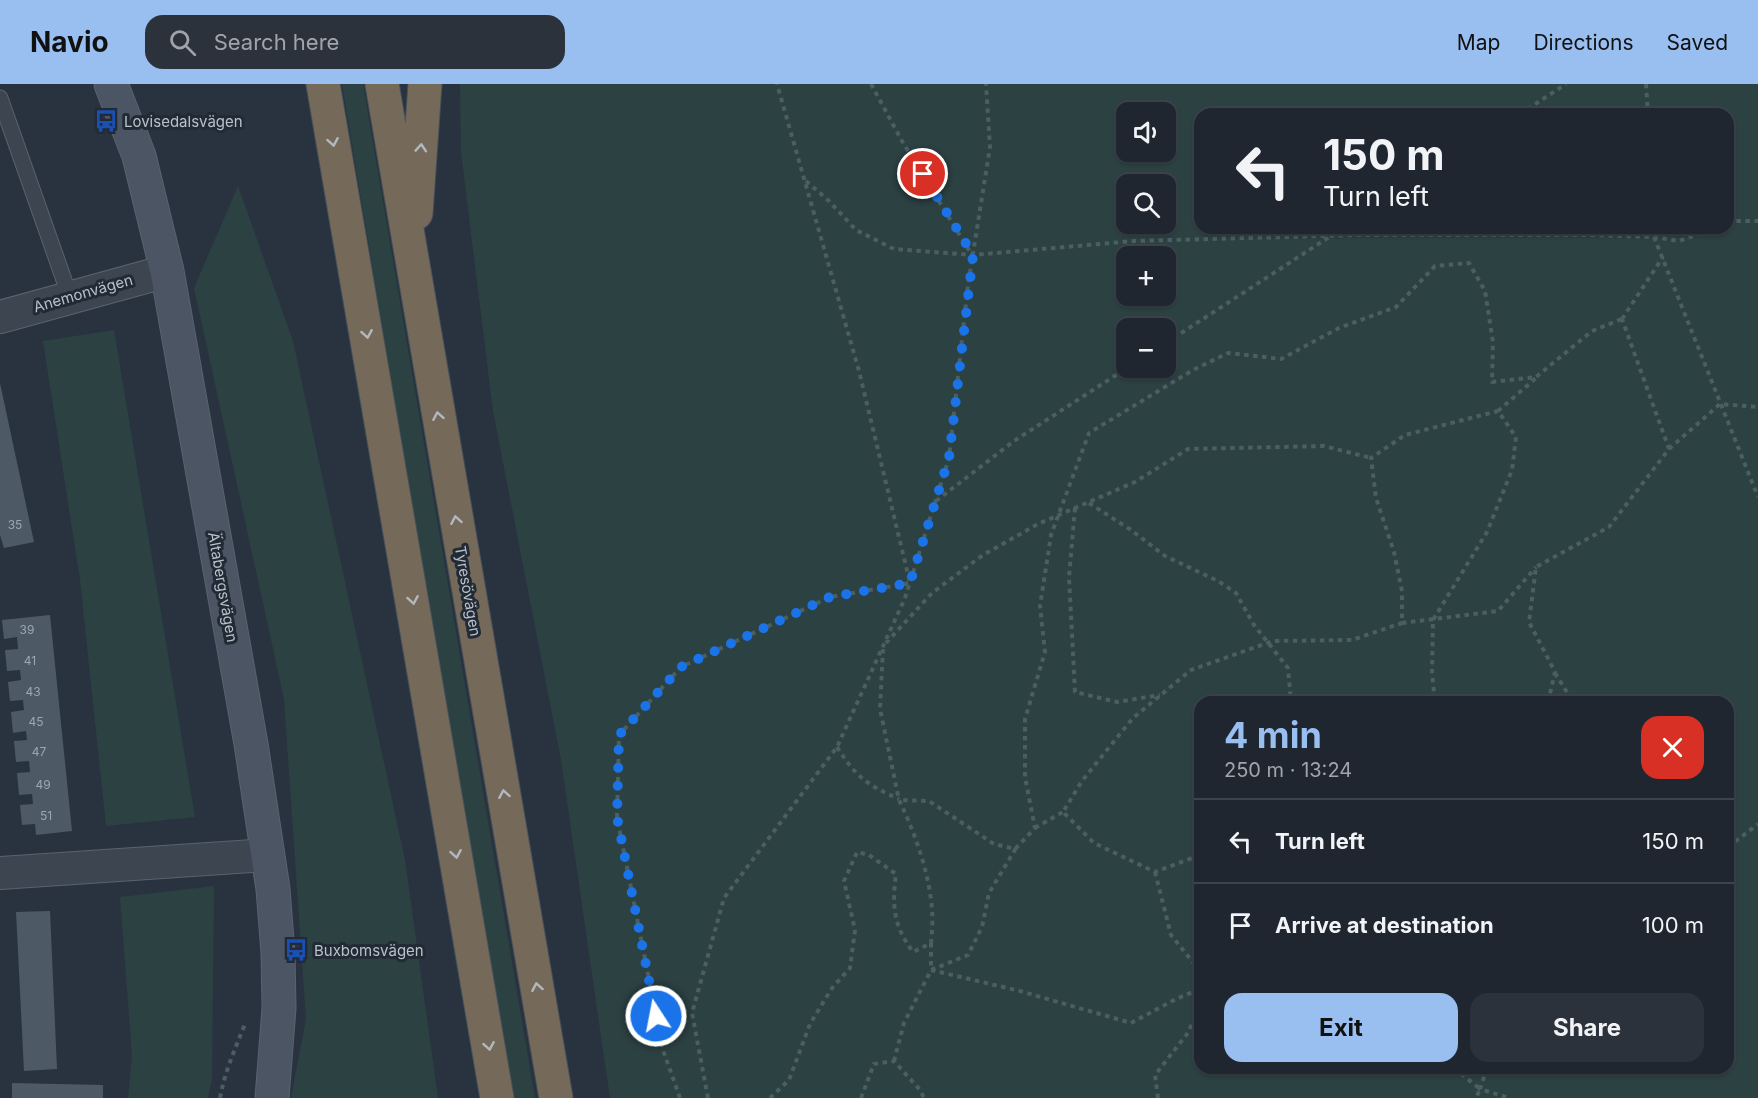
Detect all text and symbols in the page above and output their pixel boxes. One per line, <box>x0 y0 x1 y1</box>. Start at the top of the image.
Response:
search box <box>145 15 565 69</box>
text: Navio <box>30 25 109 59</box>
icon: search <box>166 26 199 59</box>
text: Search here <box>214 29 339 55</box>
text: Map <box>1457 30 1500 55</box>
text: Directions <box>1533 30 1634 55</box>
text: Saved <box>1667 30 1728 55</box>
map controls <box>1116 102 1176 378</box>
button: sound <box>1116 102 1176 162</box>
bus stop icon: Lovisedalsvägen <box>93 108 119 134</box>
place label: Lovisedalsvägen <box>124 112 243 131</box>
text: 150 m <box>1323 129 1445 180</box>
icon: left <box>1224 132 1302 210</box>
one-way arrow <box>326 136 339 146</box>
one-way arrow <box>414 143 427 152</box>
pin <box>897 148 948 199</box>
icon: arrive <box>906 157 939 190</box>
button: search <box>1116 174 1176 234</box>
text: Turn left <box>1323 180 1429 213</box>
button: + <box>1116 246 1176 306</box>
street label: Anemonvägen <box>31 270 135 316</box>
button: − <box>1116 318 1176 378</box>
one-way arrow <box>360 329 372 338</box>
one-way arrow <box>432 411 445 421</box>
one-way arrow <box>450 515 463 525</box>
house number: 35 <box>8 517 22 532</box>
street label: Ältabergsvägen <box>204 530 242 644</box>
street label: Tyresövägen <box>451 544 485 638</box>
one-way arrow <box>406 595 418 604</box>
house number: 39 <box>20 622 34 637</box>
house number: 41 <box>24 653 36 668</box>
house number: 43 <box>25 684 41 699</box>
text: 4 min <box>1224 713 1322 757</box>
house number: 45 <box>28 714 44 729</box>
button: close <box>1641 716 1704 779</box>
house number: 47 <box>32 744 46 759</box>
text: 250 m · 13:24 <box>1224 758 1352 782</box>
house number: 49 <box>35 777 51 792</box>
one-way arrow <box>498 790 510 799</box>
house number: 51 <box>40 808 52 823</box>
icon: left <box>1224 825 1257 858</box>
text: Turn left <box>1275 828 1365 854</box>
text: 150 m <box>1642 828 1704 854</box>
one-way arrow <box>449 849 462 859</box>
icon: arrive <box>1224 909 1257 942</box>
text: Arrive at destination <box>1275 912 1494 938</box>
text: 100 m <box>1642 912 1704 938</box>
bus stop icon: Buxbomsvägen <box>283 937 309 963</box>
place label: Buxbomsvägen <box>314 941 424 960</box>
one-way arrow <box>531 982 544 992</box>
position arrow <box>624 984 688 1048</box>
button: Exit <box>1224 993 1458 1062</box>
button: Share <box>1470 993 1704 1062</box>
one-way arrow <box>482 1042 494 1051</box>

